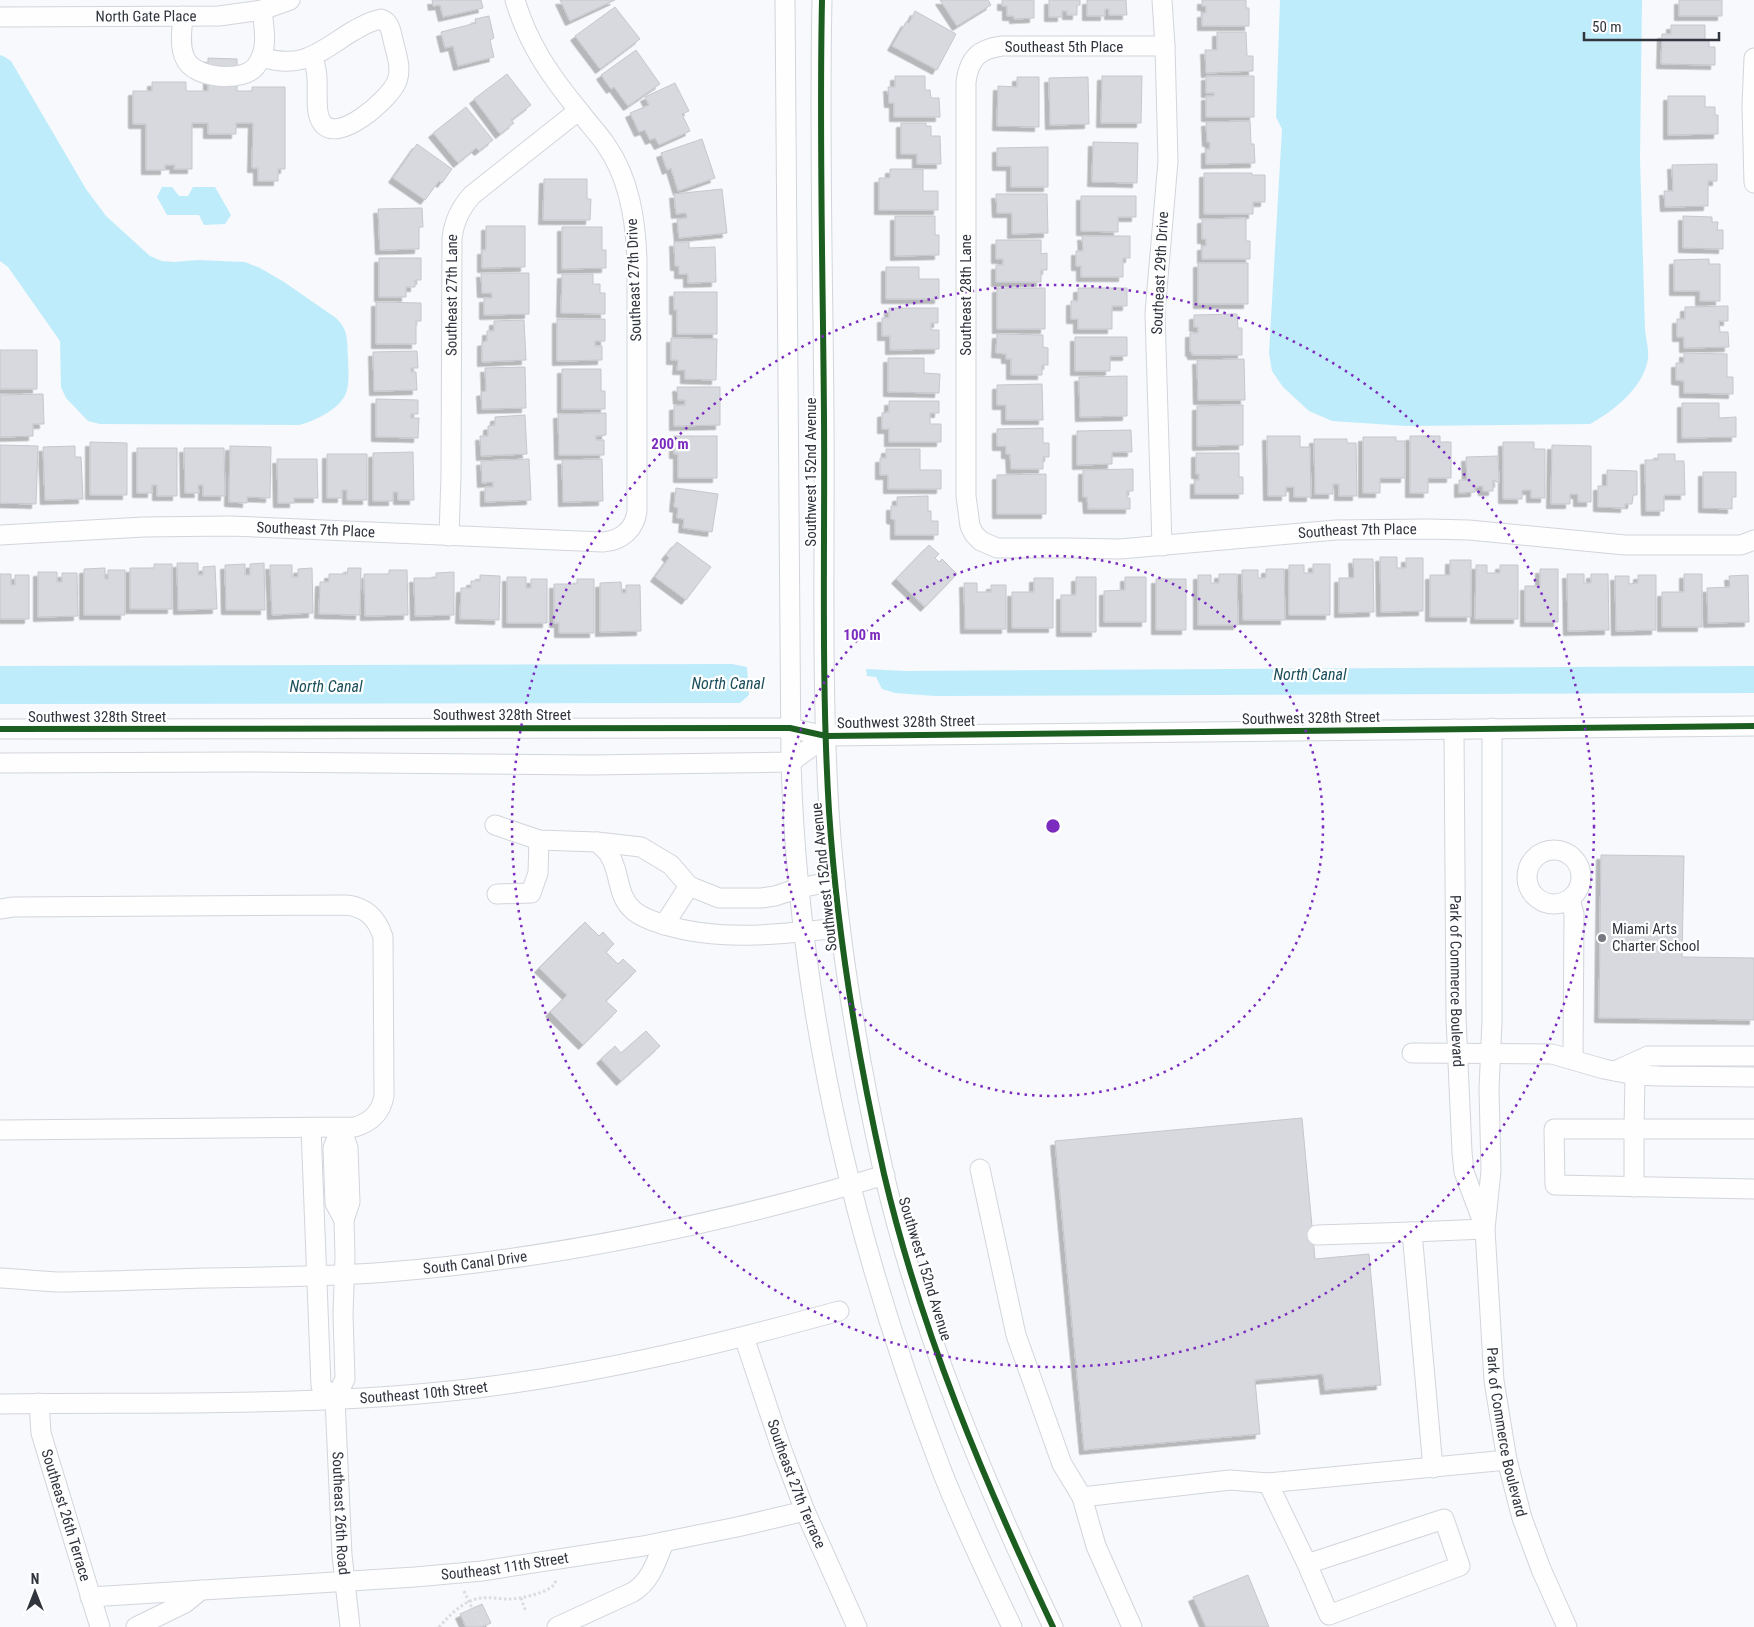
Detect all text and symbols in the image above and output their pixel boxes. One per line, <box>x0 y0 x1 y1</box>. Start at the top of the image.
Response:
street label: North Gate Place <box>96 7 196 26</box>
scale bar <box>1584 10 1719 42</box>
text: 50 m <box>1592 18 1622 36</box>
street label: Southeast 5th Place <box>1005 38 1123 56</box>
street label: Southeast 29th Drive <box>1148 211 1172 335</box>
street label: Southeast 27th Drive <box>623 218 645 342</box>
street label: Southeast 27th Lane <box>443 233 461 356</box>
street label: Southeast 28th Lane <box>957 234 975 356</box>
street label: Southwest 152nd Avenue <box>802 397 820 547</box>
text: 200 m <box>651 435 689 453</box>
street label: Southeast 7th Place <box>256 518 375 541</box>
street label: Southeast 7th Place <box>1297 520 1417 542</box>
text: 100 m <box>843 626 881 644</box>
water label: North Canal <box>1274 665 1347 684</box>
water label: North Canal <box>692 674 765 693</box>
water label: North Canal <box>290 677 363 696</box>
street label: Southwest 328th Street <box>433 706 571 724</box>
street label: Southwest 328th Street <box>28 708 166 726</box>
street label: Southwest 328th Street <box>1242 708 1380 728</box>
street label: Southwest 328th Street <box>837 712 975 732</box>
street label: Southwest 152nd Avenue <box>807 802 841 952</box>
centre of rings <box>1044 817 1062 835</box>
street label: Park of Commerce Boulevard <box>1446 895 1467 1067</box>
place label: Miami Arts Charter School <box>1612 920 1700 955</box>
marker: Miami Arts Charter School <box>1596 932 1608 944</box>
street label: Southwest 152nd Avenue <box>895 1195 955 1343</box>
street label: South Canal Drive <box>422 1247 528 1278</box>
street label: Park of Commerce Boulevard <box>1483 1347 1530 1519</box>
street label: Southeast 10th Street <box>359 1378 489 1407</box>
street label: Southeast 27th Terrace <box>763 1417 830 1551</box>
street label: Southeast 26th Terrace <box>37 1447 95 1583</box>
street label: Southeast 26th Road <box>328 1451 353 1576</box>
street label: Southeast 11th Street <box>440 1549 570 1584</box>
north arrow <box>10 1567 60 1617</box>
text: N <box>31 1571 39 1587</box>

